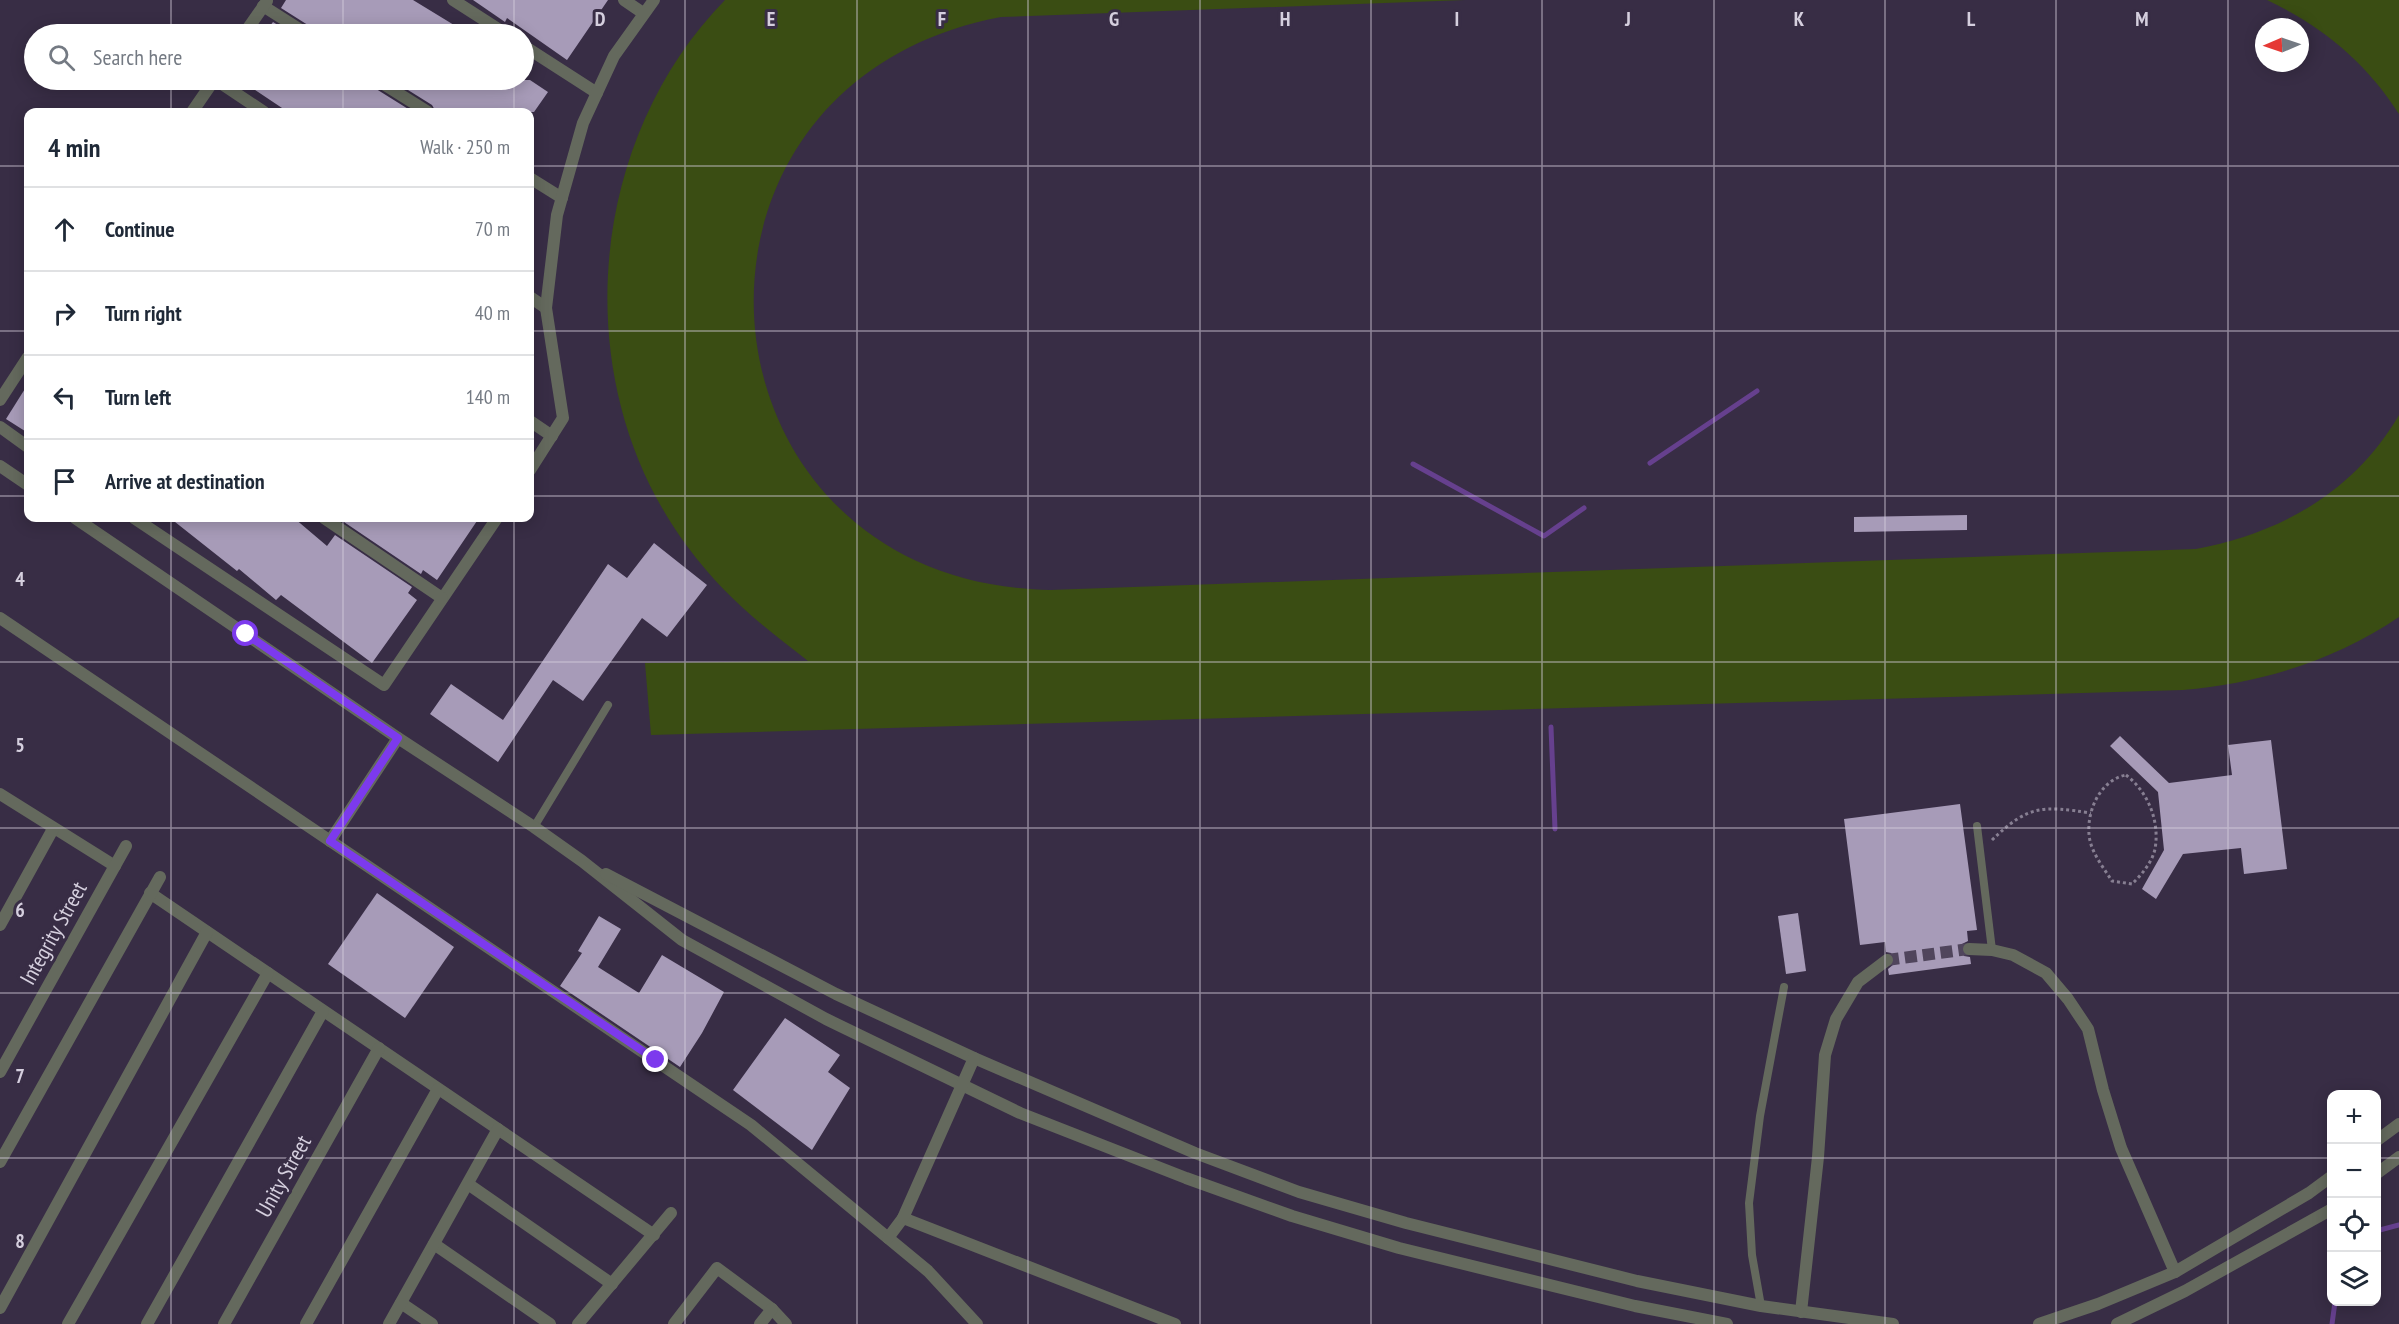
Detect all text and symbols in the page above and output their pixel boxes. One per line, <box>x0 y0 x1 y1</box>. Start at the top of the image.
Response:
text: D <box>595 6 606 32</box>
text: E <box>767 6 775 32</box>
text: F <box>938 6 946 32</box>
text: G <box>1109 6 1119 32</box>
text: H <box>1280 6 1290 32</box>
text: I <box>1455 6 1459 32</box>
text: J <box>1624 6 1631 32</box>
text: K <box>1794 6 1805 32</box>
text: L <box>1967 6 1976 32</box>
text: M <box>2135 6 2149 32</box>
north arrow <box>2255 18 2309 72</box>
search box <box>24 24 534 90</box>
icon: search <box>45 41 78 74</box>
text: Search here <box>93 43 182 71</box>
text: 4 min <box>48 131 101 164</box>
text: Walk · 250 m <box>420 134 510 160</box>
icon: ahead <box>48 213 81 246</box>
text: Continue <box>105 215 175 243</box>
text: 70 m <box>475 216 510 242</box>
icon: right <box>48 297 81 330</box>
text: Turn right <box>105 299 182 327</box>
text: 40 m <box>475 300 510 326</box>
icon: left <box>48 381 81 414</box>
text: Turn left <box>105 383 171 411</box>
text: 140 m <box>466 384 510 410</box>
icon: arrive <box>48 465 81 498</box>
text: Arrive at destination <box>105 467 265 495</box>
text: 4 <box>15 566 25 592</box>
route start <box>232 620 258 646</box>
text: 5 <box>15 732 25 758</box>
street label: Integrity Street <box>13 877 93 989</box>
text: 6 <box>15 897 25 923</box>
route end <box>642 1046 668 1072</box>
text: 7 <box>15 1063 25 1089</box>
map controls <box>2327 1090 2381 1306</box>
button: + <box>2327 1090 2381 1144</box>
street label: Unity Street <box>249 1130 317 1222</box>
button: − <box>2327 1144 2381 1198</box>
button: locate <box>2327 1198 2381 1252</box>
text: 8 <box>15 1228 25 1254</box>
button: layers <box>2327 1252 2381 1306</box>

